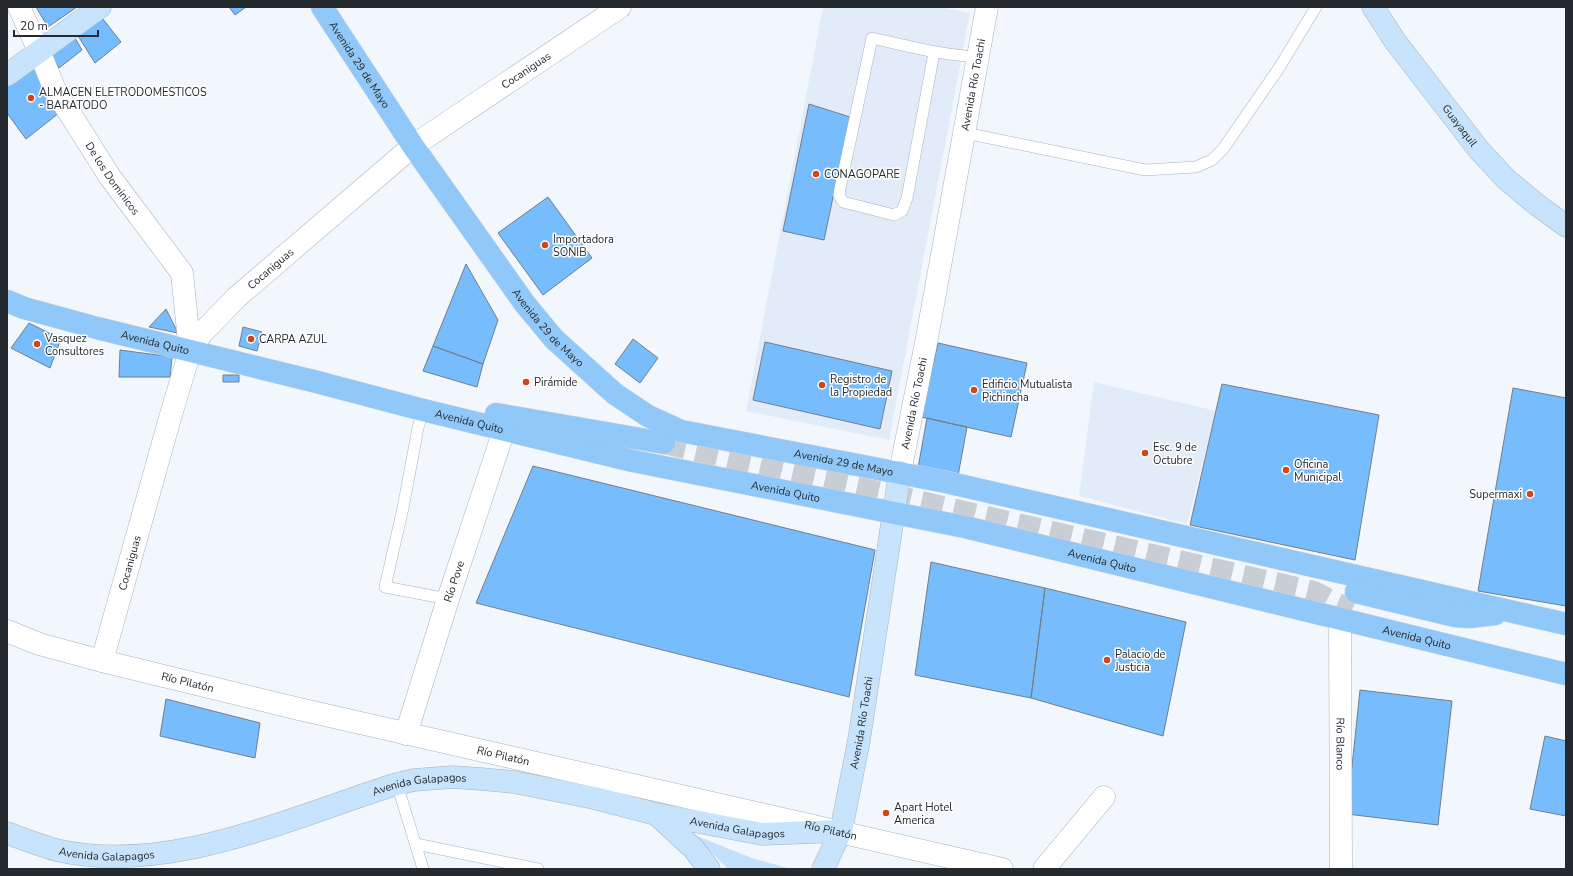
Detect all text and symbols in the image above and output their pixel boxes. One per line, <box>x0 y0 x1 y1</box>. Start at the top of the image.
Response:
scale bar <box>14 12 98 38</box>
text: 20 m <box>20 18 48 34</box>
street label: Avenida 29 de Mayo <box>325 19 393 111</box>
street label: Avenida Río Toachi <box>958 37 989 132</box>
street label: Cocaniguas <box>498 49 554 93</box>
place label: ALMACEN ELETRODOMESTICOS - BARATODO <box>39 85 207 113</box>
marker: ALMACEN ELETRODOMESTICOS - BARATODO <box>26 93 36 103</box>
street label: Guayaquil <box>1438 101 1481 151</box>
street label: De los Dominicos <box>82 139 143 218</box>
place label: CONAGOPARE <box>824 167 900 182</box>
marker: CONAGOPARE <box>811 169 821 179</box>
place label: Importadora SONIB <box>553 232 614 260</box>
marker: Importadora SONIB <box>540 240 550 250</box>
street label: Cocaniguas <box>244 245 297 293</box>
street label: Avenida 29 de Mayo <box>508 286 587 371</box>
street label: Avenida Quito <box>119 327 191 358</box>
place label: Vasquez Consultores <box>44 331 104 359</box>
place label: CARPA AZUL <box>259 332 327 347</box>
marker: CARPA AZUL <box>246 334 256 344</box>
marker: Vasquez Consultores <box>32 339 42 349</box>
street label: Avenida Río Toachi <box>898 356 931 451</box>
place label: Registro de la Propiedad <box>830 372 892 400</box>
place label: Pirámide <box>534 375 578 390</box>
marker: Pirámide <box>521 377 531 387</box>
place label: Edificio Mutualista Pichincha <box>982 377 1072 405</box>
marker: Registro de la Propiedad <box>817 380 827 390</box>
marker: Edificio Mutualista Pichincha <box>969 385 979 395</box>
street label: Avenida Quito <box>433 406 505 437</box>
place label: Esc. 9 de Octubre <box>1153 440 1197 468</box>
street label: Avenida 29 de Mayo <box>793 446 895 480</box>
marker: Esc. 9 de Octubre <box>1140 448 1150 458</box>
place label: Oficina Municipal <box>1294 457 1342 485</box>
marker: Oficina Municipal <box>1281 465 1291 475</box>
street label: Avenida Quito <box>750 478 821 506</box>
place label: Supermaxi <box>1469 487 1522 502</box>
marker: Supermaxi <box>1525 489 1535 499</box>
street label: Cocaniguas <box>115 534 145 592</box>
street label: Avenida Quito <box>1066 545 1138 577</box>
street label: Río Pove <box>440 559 468 604</box>
street label: Avenida Quito <box>1381 622 1453 654</box>
place label: Palacio de Justicia <box>1114 647 1166 675</box>
marker: Palacio de Justicia <box>1102 655 1112 665</box>
street label: Río Pilatón <box>160 669 215 696</box>
street label: Avenida Río Toachi <box>846 676 877 771</box>
street label: Río Blanco <box>1332 718 1348 770</box>
street label: Río Pilatón <box>475 743 531 769</box>
street label: Avenida Galapagos <box>370 770 467 799</box>
place label: Apart Hotel America <box>894 800 953 828</box>
marker: Apart Hotel America <box>881 808 891 818</box>
street label: Avenida Galapagos <box>689 814 785 842</box>
street label: Río Pilatón <box>803 817 859 844</box>
street label: Avenida Galapagos <box>57 844 156 864</box>

